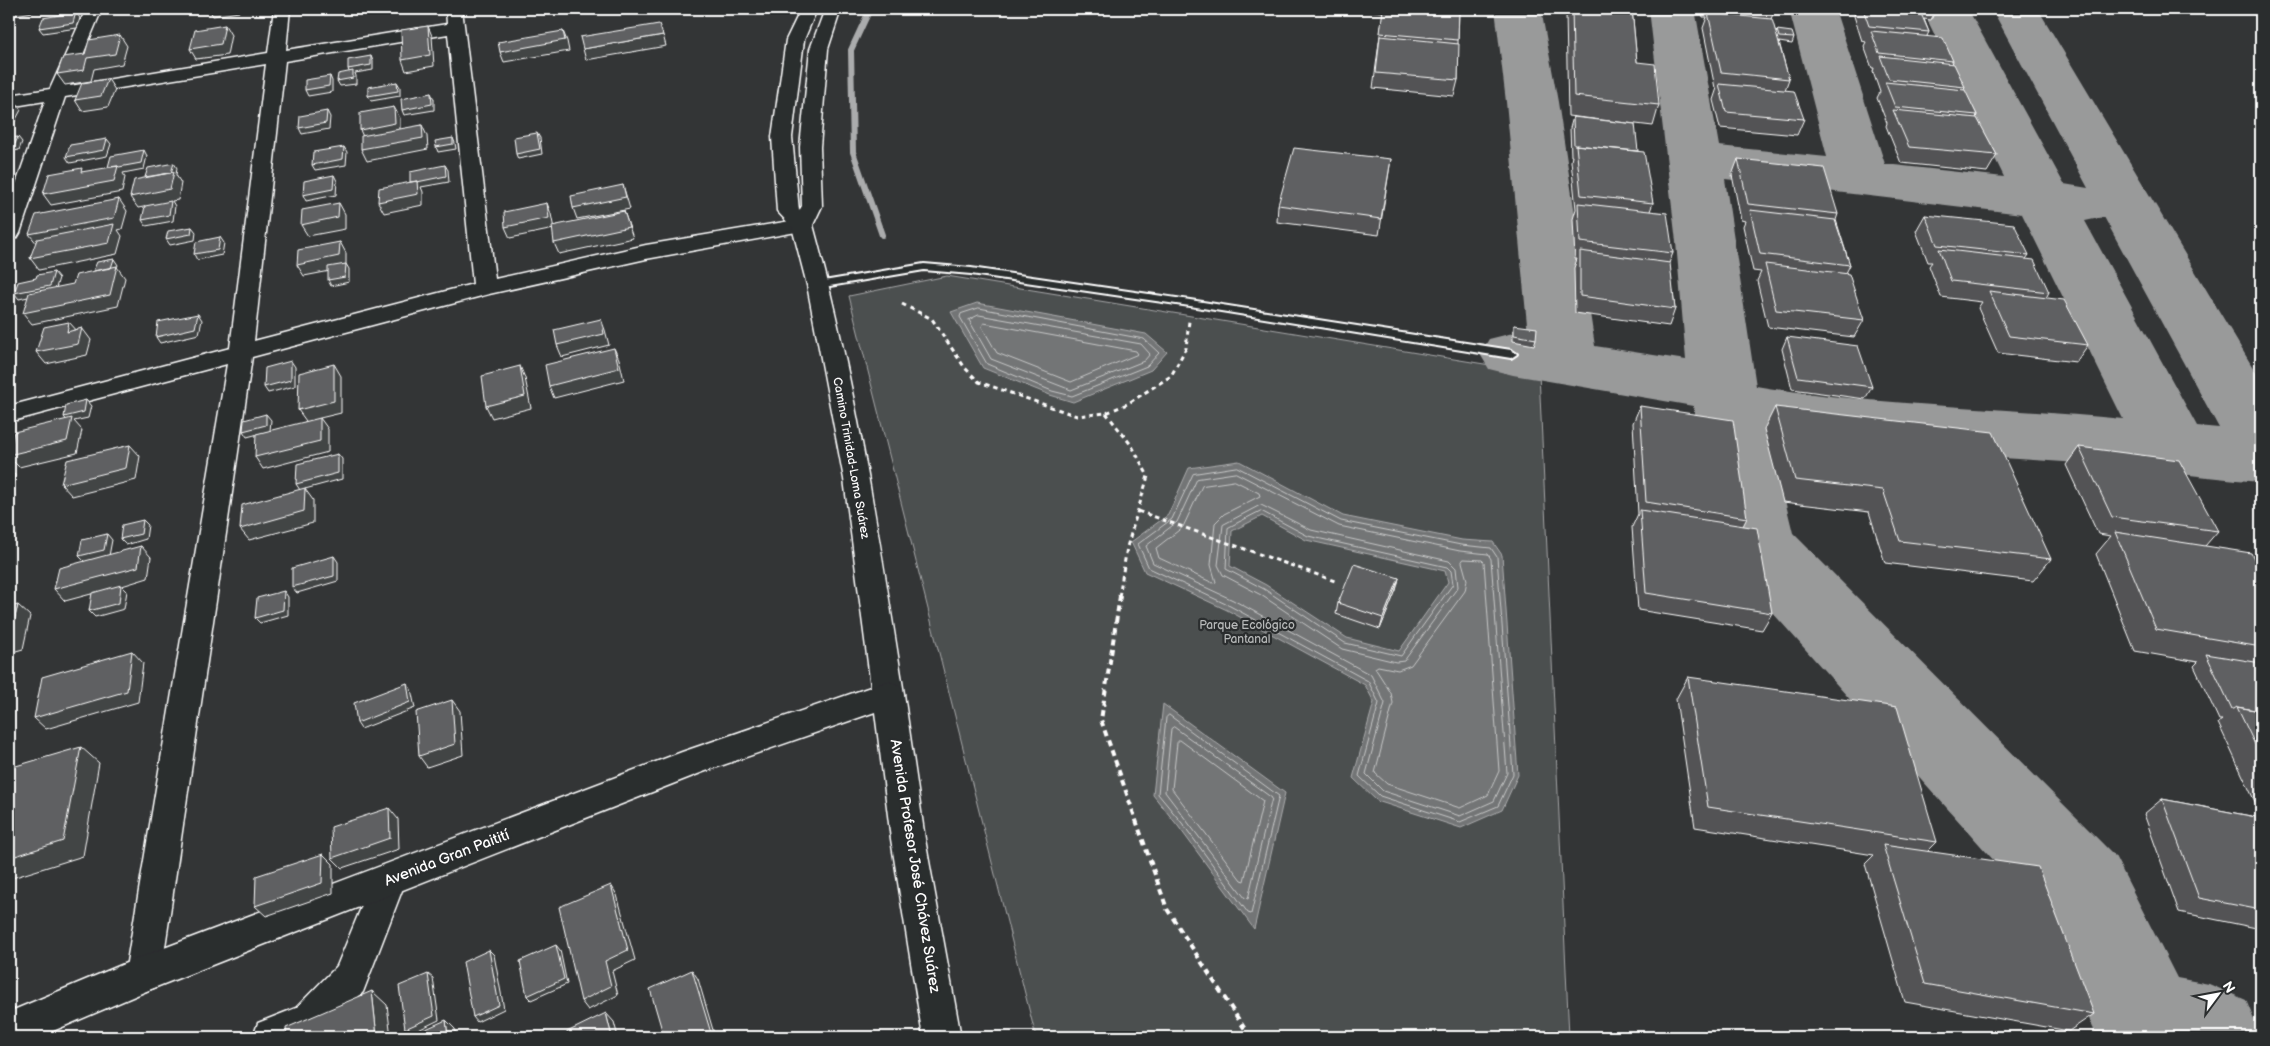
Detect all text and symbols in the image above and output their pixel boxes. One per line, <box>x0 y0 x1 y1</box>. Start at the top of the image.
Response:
street label: Camino Trinidad-Loma Suárez <box>829 376 873 540</box>
park label: Parque Ecológico Pantanal <box>1199 618 1295 647</box>
street label: Avenida Profesor José Chávez Suárez <box>886 738 945 995</box>
street label: Avenida Gran Paitití <box>382 825 513 891</box>
north arrow <box>2192 968 2242 1018</box>
text: N <box>2219 978 2239 996</box>

